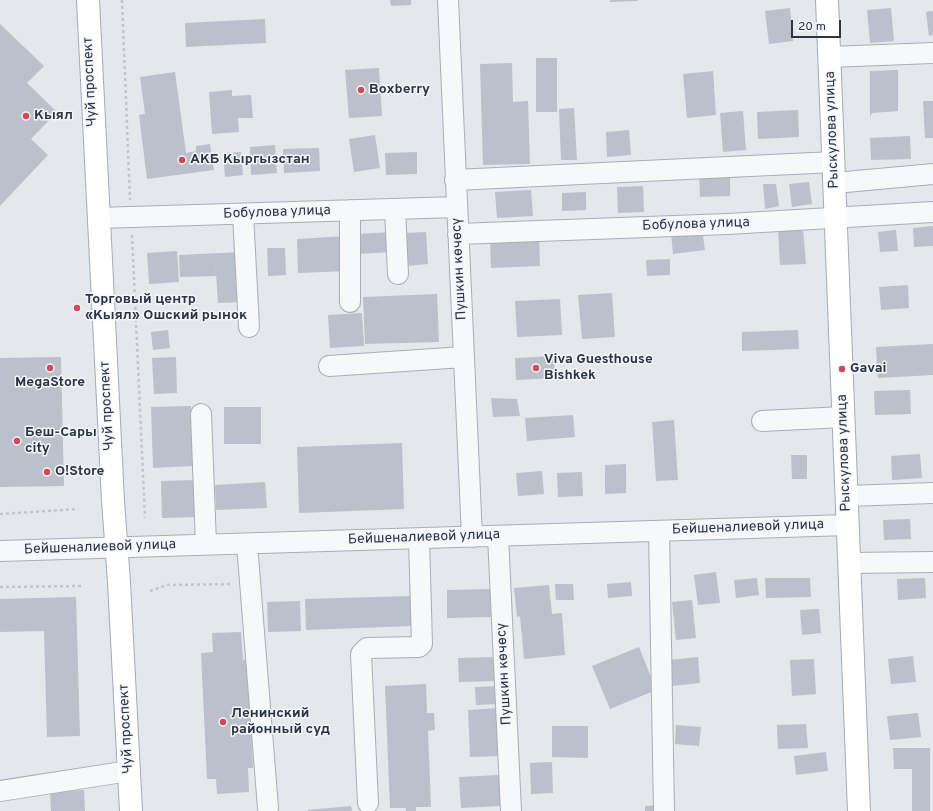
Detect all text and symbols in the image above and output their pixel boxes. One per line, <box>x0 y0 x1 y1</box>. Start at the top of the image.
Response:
scale bar <box>793 12 843 38</box>
text: 20 m <box>798 19 826 35</box>
street label: Чуй проспект <box>80 37 102 127</box>
street label: Рыскулова улица <box>823 71 843 189</box>
place label: Boxberry <box>369 82 430 98</box>
marker: Boxberry <box>356 85 366 95</box>
place label: Кыял <box>34 108 73 124</box>
marker: Кыял <box>21 111 31 121</box>
place label: АКБ Кыргызстан <box>190 152 310 168</box>
marker: АКБ Кыргызстан <box>177 155 187 165</box>
street label: Бобулова улица <box>223 203 331 223</box>
street label: Бобулова улица <box>642 215 750 235</box>
street label: Пушкин көчөсү <box>449 217 471 321</box>
place label: Торговый центр «Кыял» Ошский рынок <box>85 292 247 324</box>
marker: Торговый центр «Кыял» Ошский рынок <box>72 303 82 313</box>
place label: Viva Guesthouse Bishkek <box>544 352 653 384</box>
street label: Чуй проспект <box>97 361 119 451</box>
place label: Gavai <box>850 361 886 377</box>
marker: MegaStore <box>45 363 55 373</box>
marker: Viva Guesthouse Bishkek <box>531 363 541 373</box>
marker: Gavai <box>837 364 847 374</box>
place label: MegaStore <box>15 375 85 391</box>
street label: Рыскулова улица <box>835 394 855 512</box>
place label: Беш-Сары city <box>25 425 97 458</box>
marker: Беш-Сары city <box>12 436 22 446</box>
place label: O!Store <box>55 464 104 480</box>
marker: O!Store <box>42 467 52 477</box>
street label: Бейшеналиевой улица <box>672 517 824 539</box>
street label: Бейшеналиевой улица <box>348 527 500 549</box>
street label: Бейшеналиевой улица <box>24 537 176 559</box>
street label: Пушкин көчөсү <box>494 622 516 726</box>
street label: Чуй проспект <box>116 684 138 774</box>
place label: Ленинский районный суд <box>231 706 330 738</box>
marker: Ленинский районный суд <box>218 717 228 727</box>

